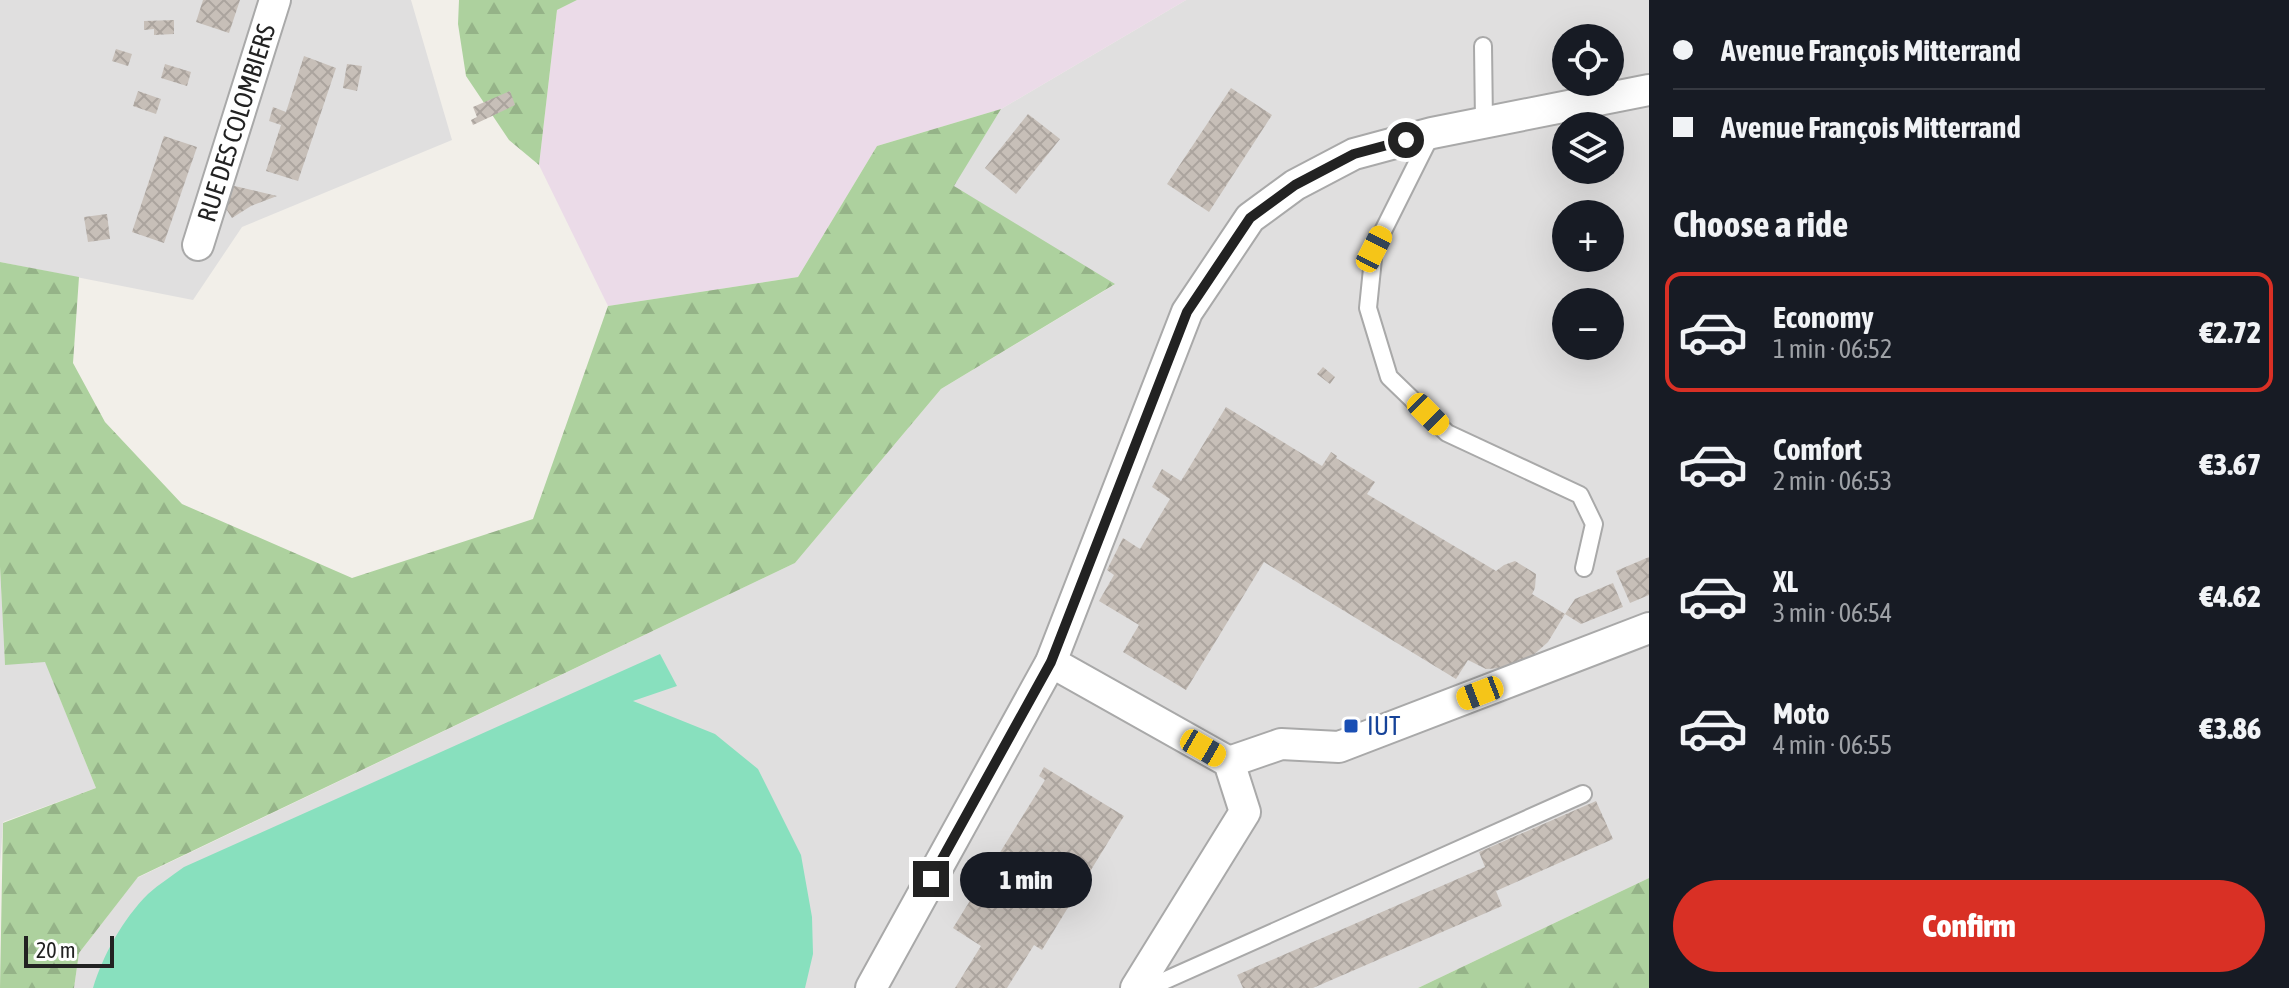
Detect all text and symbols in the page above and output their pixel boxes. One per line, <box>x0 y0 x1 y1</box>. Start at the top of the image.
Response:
street label: RUE DES COLOMBIERS <box>191 20 282 225</box>
map controls <box>1552 24 1624 360</box>
button: locate <box>1552 24 1624 96</box>
text: Avenue François Mitterrand <box>1721 33 2021 67</box>
text: Avenue François Mitterrand <box>1721 110 2021 144</box>
button: layers <box>1552 112 1624 184</box>
route start <box>1388 122 1424 158</box>
button: + <box>1552 200 1624 272</box>
text: Choose a ride <box>1673 203 1848 245</box>
car <box>1352 222 1396 276</box>
button: − <box>1552 288 1624 360</box>
icon: car <box>1677 296 1749 368</box>
text: Economy <box>1773 300 1874 334</box>
text: €2.72 <box>2200 315 2261 349</box>
text: 1 min · 06:52 <box>1773 334 1892 364</box>
car <box>1403 389 1453 439</box>
icon: car <box>1677 428 1749 500</box>
text: Comfort <box>1773 432 1862 466</box>
text: €3.67 <box>2200 447 2261 481</box>
text: 2 min · 06:53 <box>1773 466 1892 496</box>
icon: car <box>1677 560 1749 632</box>
text: XL <box>1773 564 1798 598</box>
text: €4.62 <box>2200 579 2261 613</box>
text: 3 min · 06:54 <box>1773 598 1892 628</box>
car <box>1453 673 1507 713</box>
icon: car <box>1677 692 1749 764</box>
text: Moto <box>1773 696 1830 730</box>
place label: IUT <box>1367 711 1401 741</box>
text: €3.86 <box>2200 711 2261 745</box>
marker: IUT <box>1342 717 1360 735</box>
car <box>1176 726 1230 770</box>
text: 4 min · 06:55 <box>1773 730 1892 760</box>
callout: 1 min <box>959 851 1091 907</box>
route end <box>913 861 949 897</box>
text: 1 min <box>999 865 1053 895</box>
button: Confirm <box>1673 880 2265 972</box>
scale bar <box>24 932 114 968</box>
text: 20 m <box>36 937 76 963</box>

